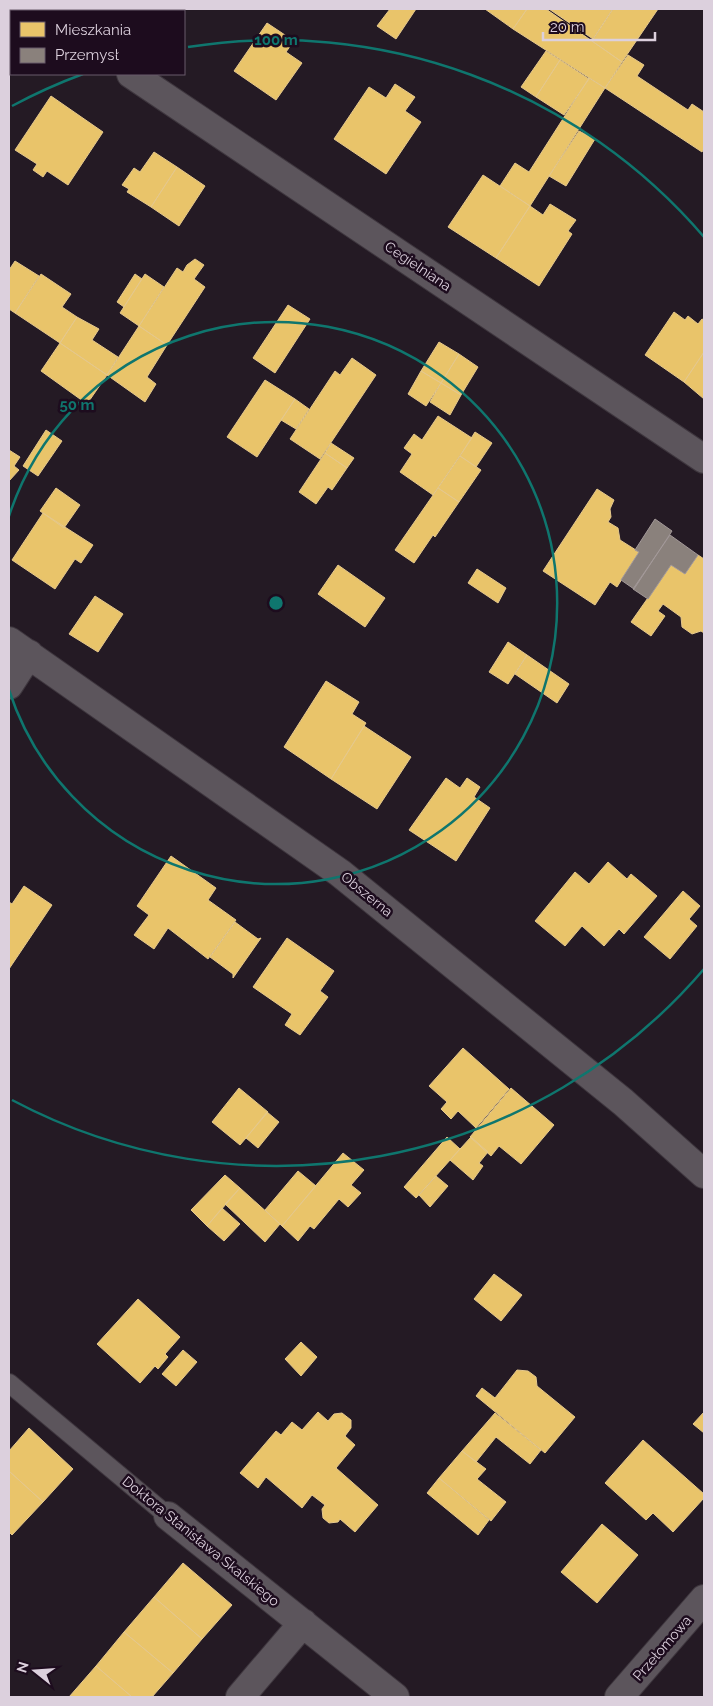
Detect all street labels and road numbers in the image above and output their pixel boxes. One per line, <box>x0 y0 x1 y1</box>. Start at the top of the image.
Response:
street label: Cegielniana <box>382 238 454 294</box>
street label: Obszerna <box>338 868 396 920</box>
street label: Doktora Stanisława Skalskiego <box>119 1473 283 1609</box>
street label: Przełomowa <box>629 1612 695 1684</box>

